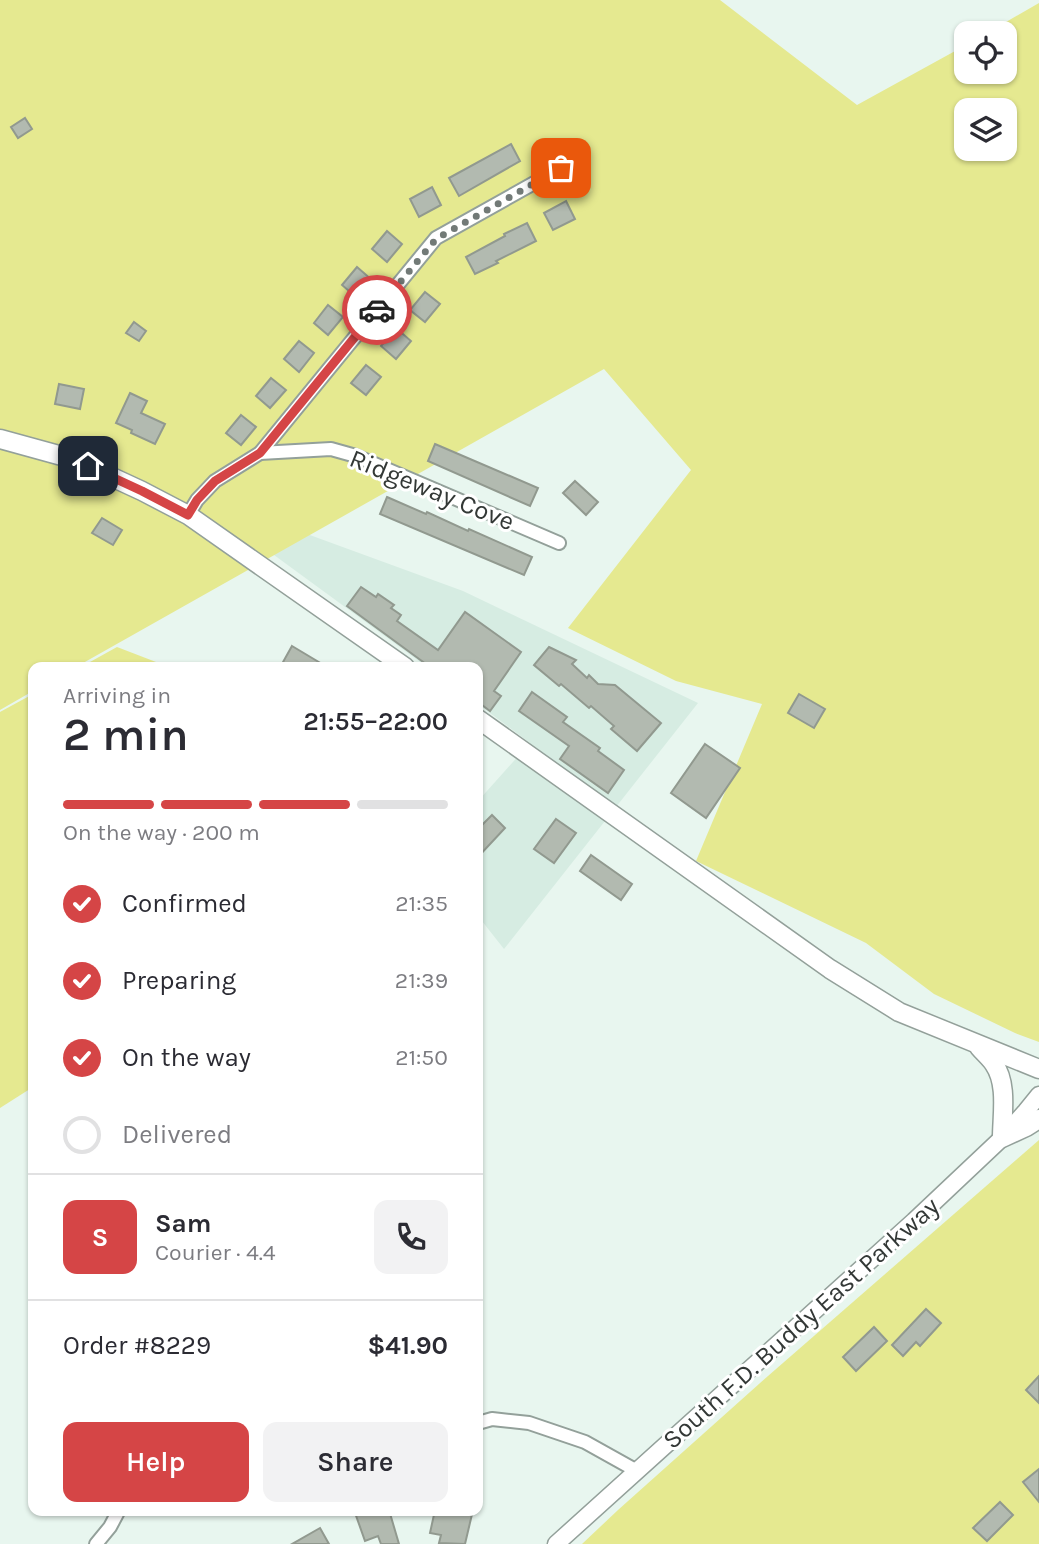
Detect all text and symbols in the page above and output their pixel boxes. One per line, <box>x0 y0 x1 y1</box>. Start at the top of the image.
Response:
map controls <box>954 21 1017 161</box>
button: locate <box>954 21 1017 84</box>
button: layers <box>954 98 1017 161</box>
pin <box>531 138 591 198</box>
icon: bag <box>542 149 580 187</box>
courier <box>342 275 412 345</box>
icon: car <box>358 291 396 329</box>
pin <box>58 436 118 496</box>
street label: Ridgeway Cove <box>345 443 519 537</box>
icon: home <box>69 447 107 485</box>
text: Arriving in <box>63 682 171 709</box>
text: 21:55–22:00 <box>303 706 448 737</box>
text: 2 min <box>63 708 189 762</box>
text: On the way · 200 m <box>63 819 260 846</box>
icon: check <box>63 885 101 923</box>
text: Confirmed <box>122 888 247 919</box>
text: 21:35 <box>395 890 448 917</box>
icon: check <box>63 962 101 1000</box>
text: Preparing <box>122 965 236 996</box>
text: 21:39 <box>395 967 448 994</box>
icon: check <box>63 1039 101 1077</box>
text: On the way <box>122 1042 251 1073</box>
text: 21:50 <box>395 1044 448 1071</box>
text: Delivered <box>122 1119 232 1150</box>
street label: South F.D. Buddy East Parkway <box>656 1191 946 1455</box>
button: phone <box>374 1200 448 1274</box>
text: Sam <box>155 1208 211 1239</box>
text: S <box>92 1222 108 1253</box>
text: Courier · 4.4 <box>155 1239 276 1266</box>
text: Order #8229 <box>63 1330 211 1361</box>
text: $41.90 <box>367 1330 448 1361</box>
button: Help <box>63 1422 249 1502</box>
button: Share <box>263 1422 448 1502</box>

